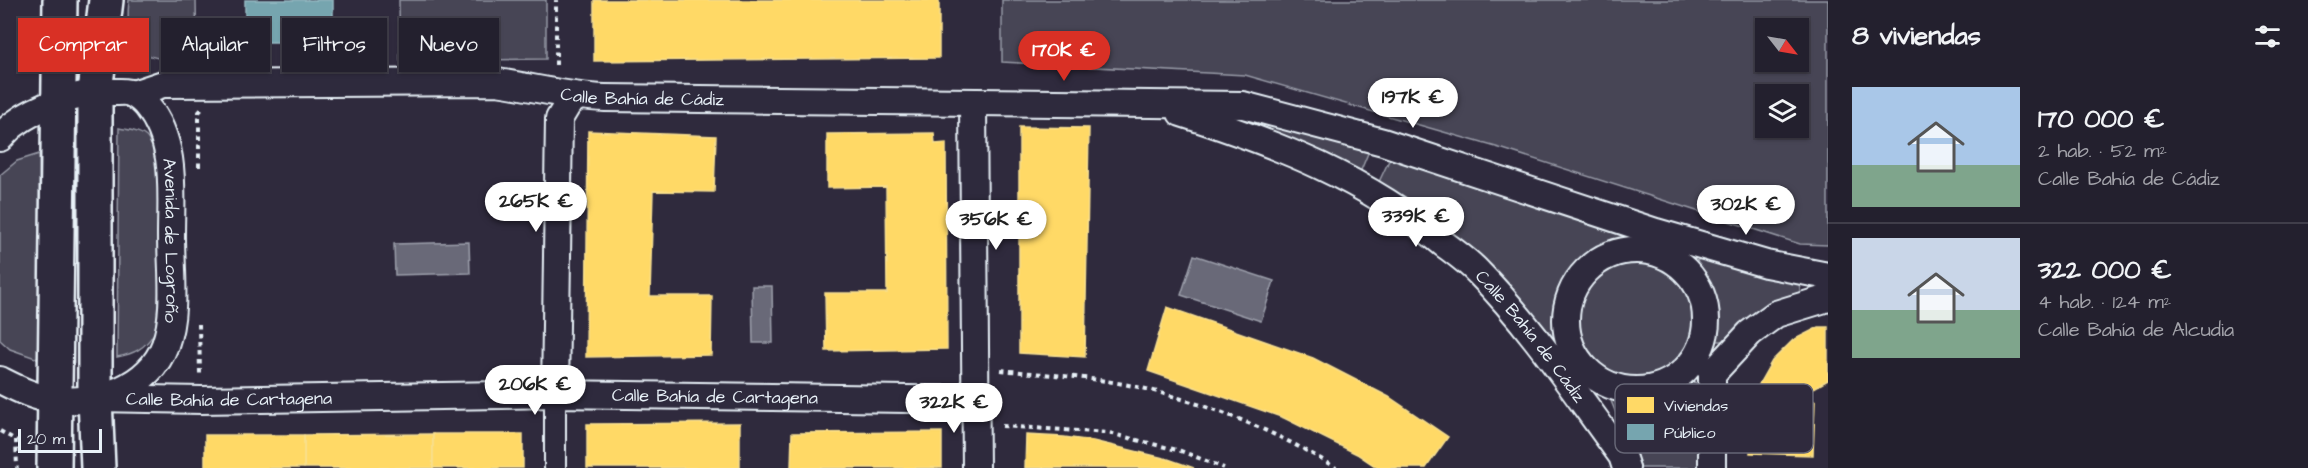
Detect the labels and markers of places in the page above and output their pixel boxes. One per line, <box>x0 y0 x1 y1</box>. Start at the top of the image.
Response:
pin: 170K € <box>1015 31 1113 82</box>
pin: 197K € <box>1364 78 1462 129</box>
pin: 265K € <box>487 182 585 233</box>
pin: 302K € <box>1697 185 1795 236</box>
pin: 339K € <box>1367 197 1465 248</box>
pin: 356K € <box>947 200 1045 251</box>
pin: 206K € <box>486 365 584 416</box>
pin: 322K € <box>905 383 1003 434</box>

